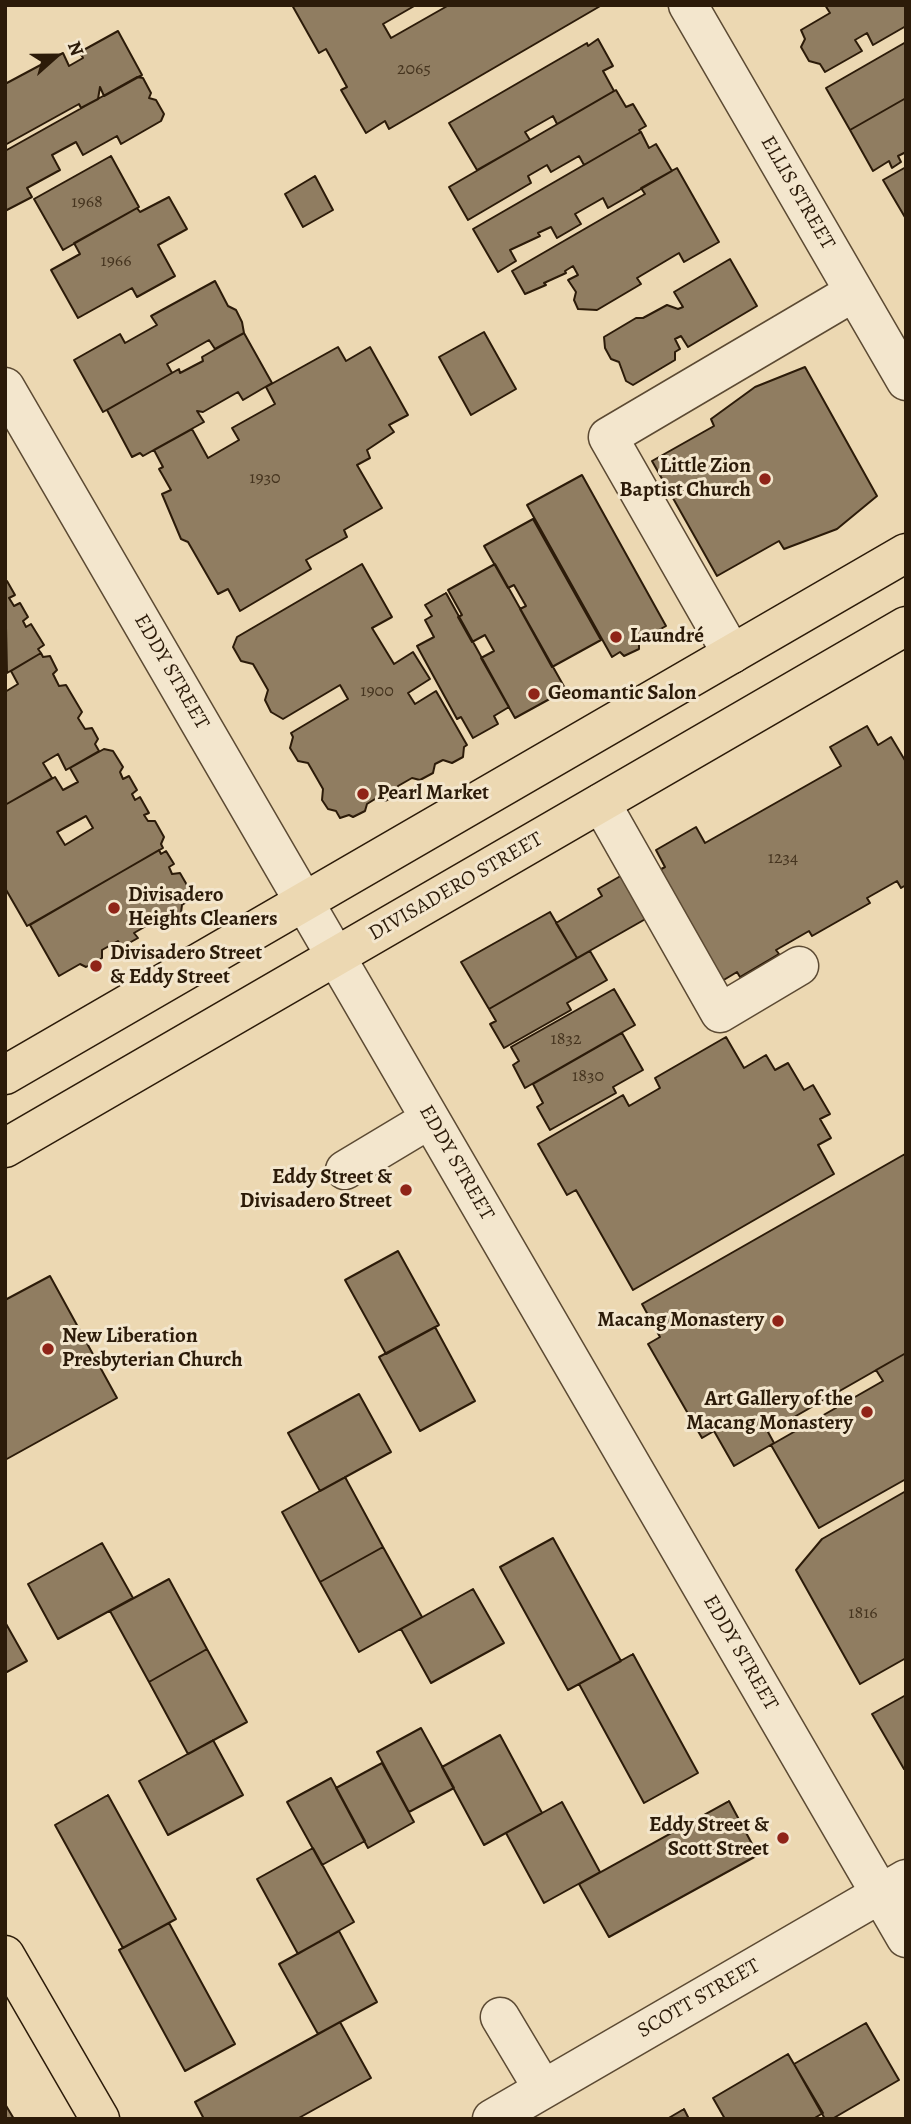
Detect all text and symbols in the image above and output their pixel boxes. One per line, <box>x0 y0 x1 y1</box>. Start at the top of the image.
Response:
north arrow <box>21 21 91 91</box>
text: N <box>61 37 90 60</box>
house number: 2065 <box>397 59 431 81</box>
street label: ELLIS STREET <box>754 132 840 254</box>
house number: 1968 <box>71 192 103 214</box>
house number: 1966 <box>101 251 131 273</box>
place label: Little Zion Baptist Church <box>619 454 751 504</box>
house number: 1930 <box>249 468 281 490</box>
marker: Little Zion Baptist Church <box>757 471 773 487</box>
street label: EDDY STREET <box>128 610 214 734</box>
place label: Laundré <box>630 624 704 650</box>
marker: Laundré <box>608 629 624 645</box>
house number: 1900 <box>360 681 394 703</box>
place label: Geomantic Salon <box>548 681 697 707</box>
marker: Geomantic Salon <box>526 686 542 702</box>
place label: Pearl Market <box>377 781 489 807</box>
marker: Pearl Market <box>355 786 371 802</box>
street label: DIVISADERO STREET <box>365 827 547 947</box>
house number: 1234 <box>768 848 798 870</box>
place label: Divisadero Heights Cleaners <box>128 883 278 933</box>
marker: Divisadero Heights Cleaners <box>106 900 122 916</box>
place label: Divisadero Street & Eddy Street <box>110 941 262 991</box>
marker: Divisadero Street & Eddy Street <box>88 958 104 974</box>
house number: 1832 <box>551 1029 581 1051</box>
house number: 1830 <box>572 1066 604 1088</box>
street label: EDDY STREET <box>413 1101 499 1225</box>
place label: Eddy Street & Divisadero Street <box>240 1165 392 1215</box>
marker: Eddy Street & Divisadero Street <box>398 1182 414 1198</box>
place label: Macang Monastery <box>597 1308 764 1334</box>
marker: Macang Monastery <box>770 1313 786 1329</box>
place label: New Liberation Presbyterian Church <box>62 1324 243 1374</box>
marker: New Liberation Presbyterian Church <box>40 1341 56 1357</box>
place label: Art Gallery of the Macang Monastery <box>686 1387 853 1437</box>
marker: Art Gallery of the Macang Monastery <box>859 1404 875 1420</box>
street label: EDDY STREET <box>697 1591 783 1715</box>
house number: 1816 <box>848 1603 878 1625</box>
place label: Eddy Street & Scott Street <box>649 1813 769 1863</box>
marker: Eddy Street & Scott Street <box>775 1830 791 1846</box>
street label: SCOTT STREET <box>633 1954 765 2044</box>

